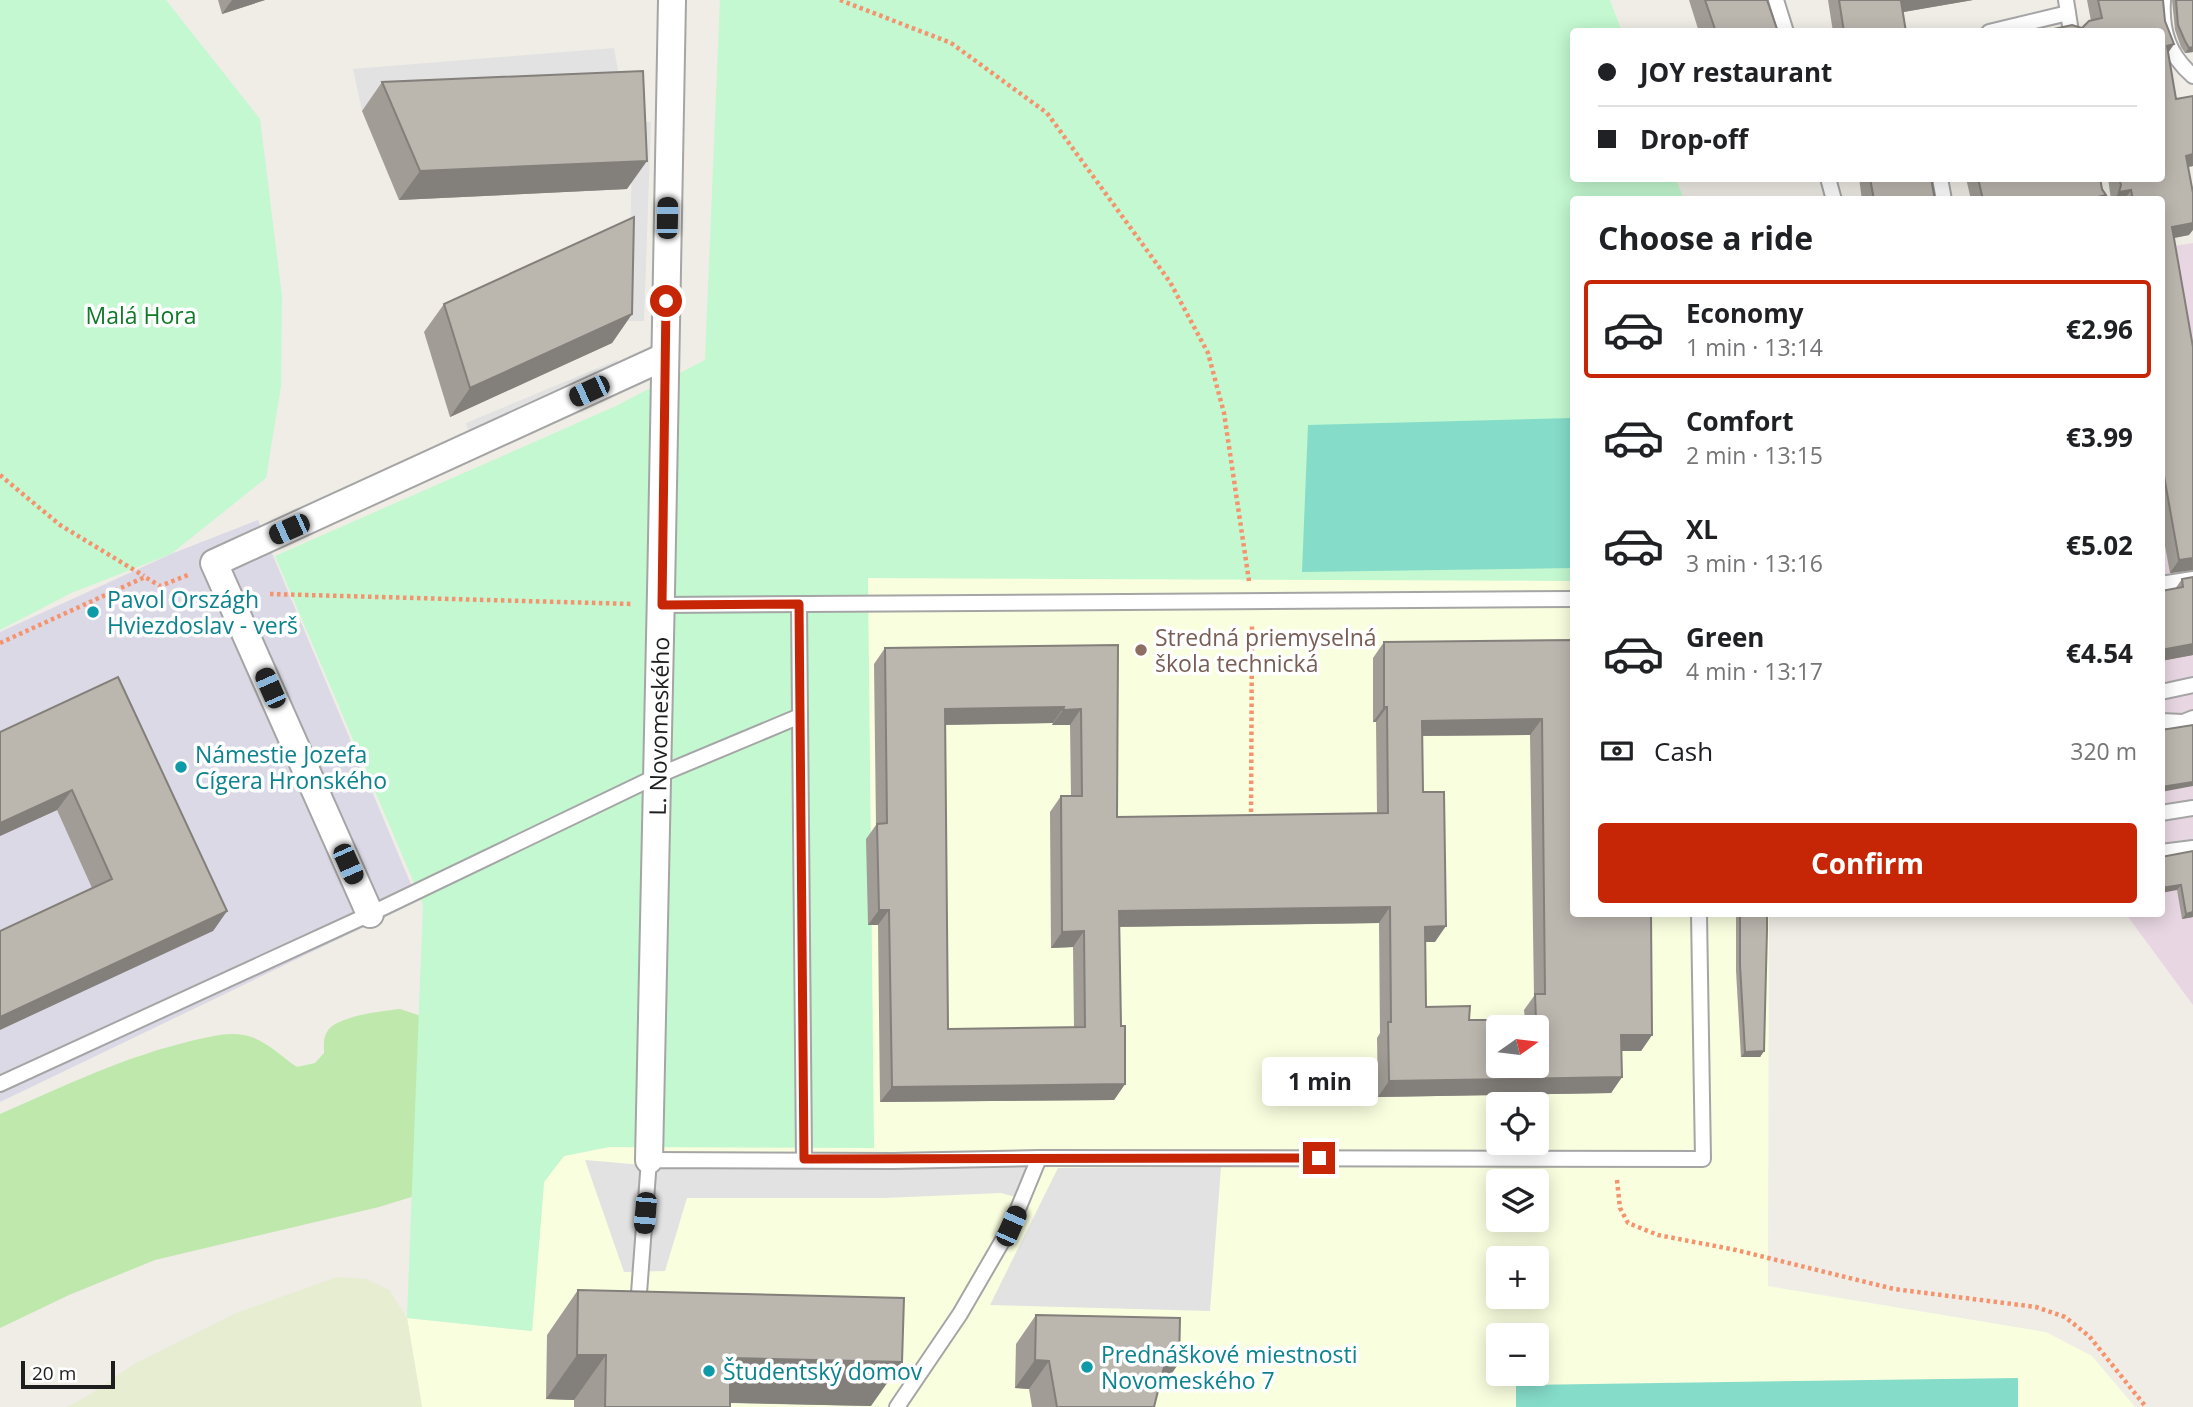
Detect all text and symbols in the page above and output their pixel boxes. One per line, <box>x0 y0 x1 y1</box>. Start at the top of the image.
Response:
text: JOY restaurant <box>1640 54 1832 90</box>
text: Drop-off <box>1640 121 1748 157</box>
car <box>657 197 678 239</box>
text: Choose a ride <box>1598 216 1813 259</box>
route start <box>650 285 682 317</box>
text: Economy <box>1686 295 1804 331</box>
icon: car <box>1602 298 1665 361</box>
park label: Malá Hora <box>85 299 197 331</box>
text: €2.96 <box>2066 311 2133 347</box>
text: 1 min · 13:14 <box>1686 331 1823 363</box>
car <box>566 373 613 409</box>
text: Comfort <box>1686 403 1793 439</box>
icon: car <box>1602 406 1665 469</box>
text: €3.99 <box>2066 419 2133 455</box>
text: 2 min · 13:15 <box>1686 439 1823 471</box>
car <box>266 511 313 547</box>
text: XL <box>1686 511 1718 547</box>
icon: car <box>1602 514 1665 577</box>
text: €5.02 <box>2066 527 2133 563</box>
text: 3 min · 13:16 <box>1686 547 1823 579</box>
place label: Pavol Országh Hviezdoslav - verš <box>107 583 298 641</box>
marker: Pavol Országh Hviezdoslav - verš <box>85 604 101 620</box>
text: Green <box>1686 619 1764 655</box>
place label: Stredná priemyselná škola technická <box>1155 621 1377 679</box>
icon: car <box>1602 622 1665 685</box>
text: €4.54 <box>2066 635 2133 671</box>
street label: L. Novomeského <box>641 636 676 816</box>
marker: Stredná priemyselná škola technická <box>1133 642 1149 658</box>
text: 4 min · 13:17 <box>1686 655 1823 687</box>
car <box>252 665 289 711</box>
icon: cash <box>1598 732 1636 770</box>
text: Cash <box>1654 733 1713 769</box>
text: 320 m <box>2070 735 2137 767</box>
place label: Námestie Jozefa Cígera Hronského <box>195 738 387 796</box>
marker: Námestie Jozefa Cígera Hronského <box>173 759 189 775</box>
button: Confirm <box>1598 823 2137 903</box>
car <box>330 841 367 887</box>
north arrow <box>1486 1015 1549 1078</box>
map controls <box>1486 1015 1549 1386</box>
callout: 1 min <box>1261 1056 1377 1106</box>
text: 1 min <box>1288 1065 1352 1097</box>
button: locate <box>1486 1092 1549 1155</box>
route end <box>1303 1142 1335 1174</box>
button: layers <box>1486 1169 1549 1232</box>
car <box>633 1191 658 1235</box>
car <box>993 1203 1030 1249</box>
button: + <box>1486 1246 1549 1309</box>
button: − <box>1486 1323 1549 1386</box>
place label: Prednáškové miestnosti Novomeského 7 <box>1101 1338 1357 1396</box>
place label: Študentský domov <box>723 1355 923 1387</box>
scale bar <box>21 1358 116 1390</box>
marker: Prednáškové miestnosti Novomeského 7 <box>1079 1359 1095 1375</box>
text: 20 m <box>32 1360 76 1386</box>
marker: Študentský domov <box>701 1363 717 1379</box>

